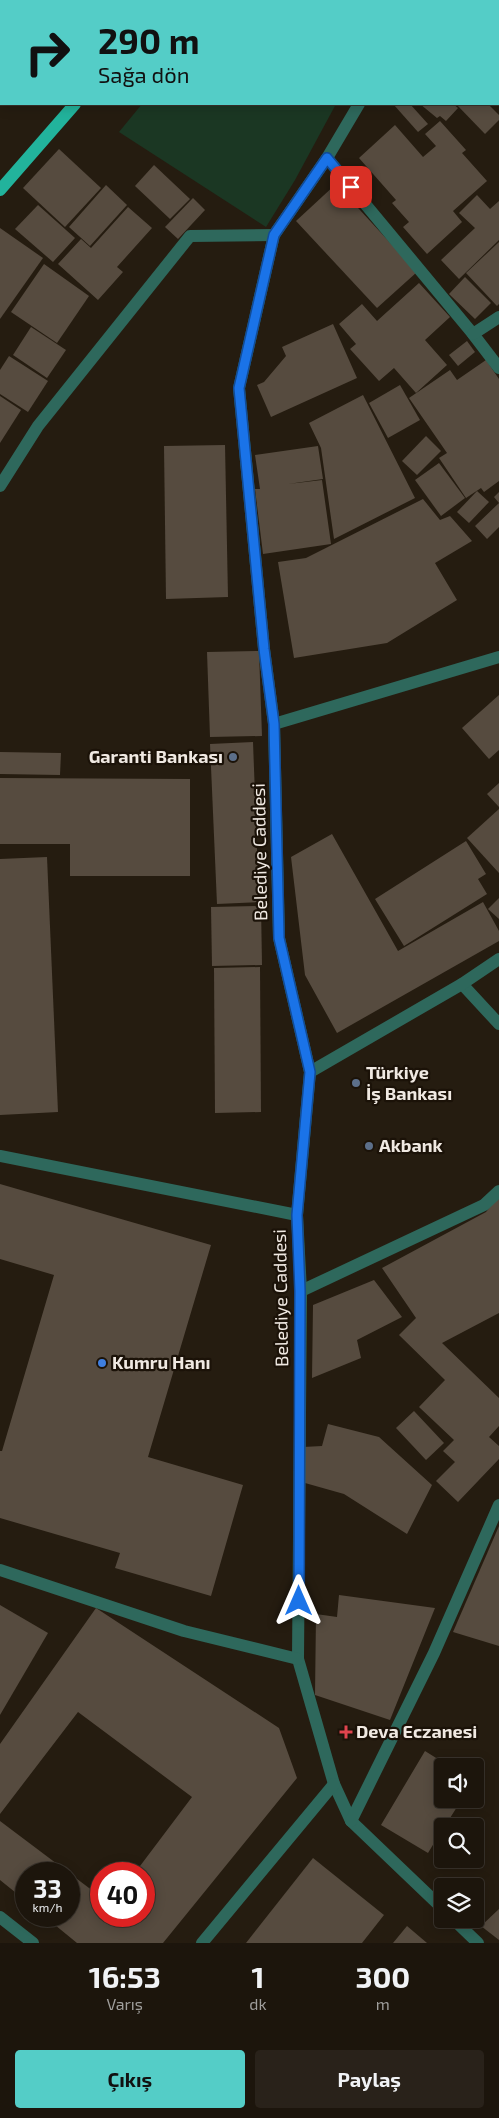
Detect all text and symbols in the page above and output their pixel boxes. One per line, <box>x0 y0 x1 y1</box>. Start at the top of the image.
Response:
text: 290 m <box>98 19 199 61</box>
icon: right <box>15 20 80 85</box>
text: Sağa dön <box>98 61 189 87</box>
pin <box>330 166 372 208</box>
icon: arrive <box>337 173 365 201</box>
place label: Garanti Bankası <box>89 745 223 767</box>
marker: Garanti Bankası <box>227 751 239 763</box>
street label: Belediye Caddesi <box>247 783 271 921</box>
place label: Türkiye İş Bankası <box>366 1061 452 1105</box>
marker: Türkiye İş Bankası <box>350 1077 362 1089</box>
place label: Akbank <box>379 1134 443 1156</box>
marker: Akbank <box>363 1140 375 1152</box>
street label: Belediye Caddesi <box>268 1229 292 1367</box>
place label: Kumru Hanı <box>112 1351 211 1373</box>
marker: Kumru Hanı <box>96 1357 108 1369</box>
position arrow <box>272 1574 324 1626</box>
place label: Deva Eczanesi <box>356 1720 477 1742</box>
marker: Deva Eczanesi <box>340 1726 352 1738</box>
map controls <box>434 1758 484 1928</box>
button: sound <box>434 1758 484 1808</box>
button: search <box>434 1818 484 1868</box>
speed limit sign: 40 <box>90 1862 155 1927</box>
text: 33 <box>33 1873 62 1903</box>
button: layers <box>434 1878 484 1928</box>
text: km/h <box>33 1900 62 1914</box>
text: 16:53 <box>89 1958 161 1994</box>
text: 1 <box>252 1958 265 1994</box>
text: 300 <box>355 1958 410 1994</box>
text: Varış <box>106 1994 143 2013</box>
text: dk <box>249 1994 267 2013</box>
text: m <box>376 1994 390 2013</box>
button: Çıkış <box>15 2050 245 2108</box>
button: Paylaş <box>255 2050 484 2108</box>

